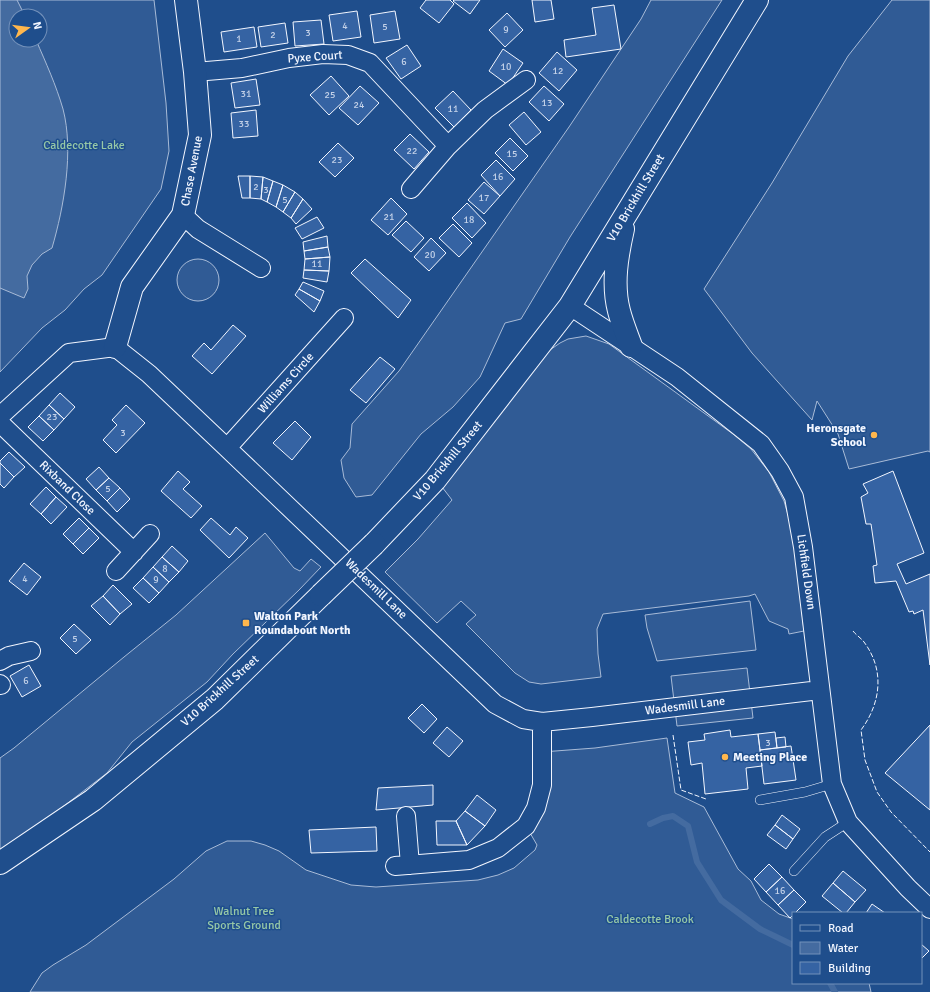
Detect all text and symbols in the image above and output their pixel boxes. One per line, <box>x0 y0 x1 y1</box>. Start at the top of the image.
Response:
north arrow <box>8 8 48 48</box>
text: N <box>30 20 44 31</box>
house number: 4 <box>342 20 348 32</box>
house number: 5 <box>382 21 388 33</box>
house number: 9 <box>503 24 509 36</box>
house number: 3 <box>305 27 311 39</box>
house number: 2 <box>270 29 276 41</box>
house number: 1 <box>236 33 242 45</box>
street label: Pyxe Court <box>287 48 343 66</box>
house number: 6 <box>401 56 407 68</box>
house number: 10 <box>501 61 511 73</box>
house number: 12 <box>553 65 563 77</box>
house number: 31 <box>241 88 251 100</box>
house number: 25 <box>325 89 335 101</box>
house number: 13 <box>542 97 552 109</box>
house number: 24 <box>354 99 365 111</box>
house number: 11 <box>448 103 458 115</box>
house number: 33 <box>239 118 249 130</box>
street label: Chase Avenue <box>178 135 206 207</box>
park label: Caldecotte Lake <box>43 138 125 153</box>
house number: 22 <box>407 145 417 157</box>
house number: 15 <box>507 148 517 160</box>
street label: V10 Brickhill Street <box>604 151 668 245</box>
house number: 23 <box>332 154 342 166</box>
house number: 16 <box>493 171 503 183</box>
house number: 2 <box>253 181 259 193</box>
house number: 3 <box>263 184 269 196</box>
house number: 17 <box>479 192 489 204</box>
house number: 5 <box>282 194 288 206</box>
house number: 21 <box>384 211 394 223</box>
house number: 18 <box>464 214 474 226</box>
house number: 20 <box>425 249 435 261</box>
house number: 11 <box>312 258 322 270</box>
street label: Williams Circle <box>255 349 317 417</box>
house number: 23 <box>47 411 57 423</box>
street label: V10 Brickhill Street <box>410 418 486 504</box>
place label: Heronsgate School <box>806 421 866 450</box>
house number: 3 <box>120 427 126 439</box>
marker: Heronsgate School <box>869 430 879 440</box>
street label: Rixband Close <box>36 458 98 518</box>
house number: 5 <box>105 483 111 495</box>
street label: Lichfield Down <box>793 533 819 611</box>
street label: Wadesmill Lane <box>342 556 410 622</box>
house number: 8 <box>162 563 168 575</box>
house number: 4 <box>22 573 28 585</box>
house number: 9 <box>153 574 159 586</box>
place label: Walton Park Roundabout North <box>254 609 351 638</box>
marker: Walton Park Roundabout North <box>241 618 251 628</box>
house number: 5 <box>72 633 78 645</box>
street label: V10 Brickhill Street <box>178 652 262 730</box>
house number: 6 <box>23 675 29 687</box>
street label: Wadesmill Lane <box>644 694 726 718</box>
house number: 3 <box>765 737 771 749</box>
place label: Meeting Place <box>733 750 807 765</box>
marker: Meeting Place <box>720 752 730 762</box>
house number: 16 <box>775 885 785 897</box>
park label: Walnut Tree Sports Ground <box>207 904 281 933</box>
park label: Caldecotte Brook <box>606 912 694 927</box>
legend <box>792 912 922 984</box>
text: Road <box>828 921 854 936</box>
text: Water <box>828 941 859 956</box>
text: Building <box>828 961 871 976</box>

